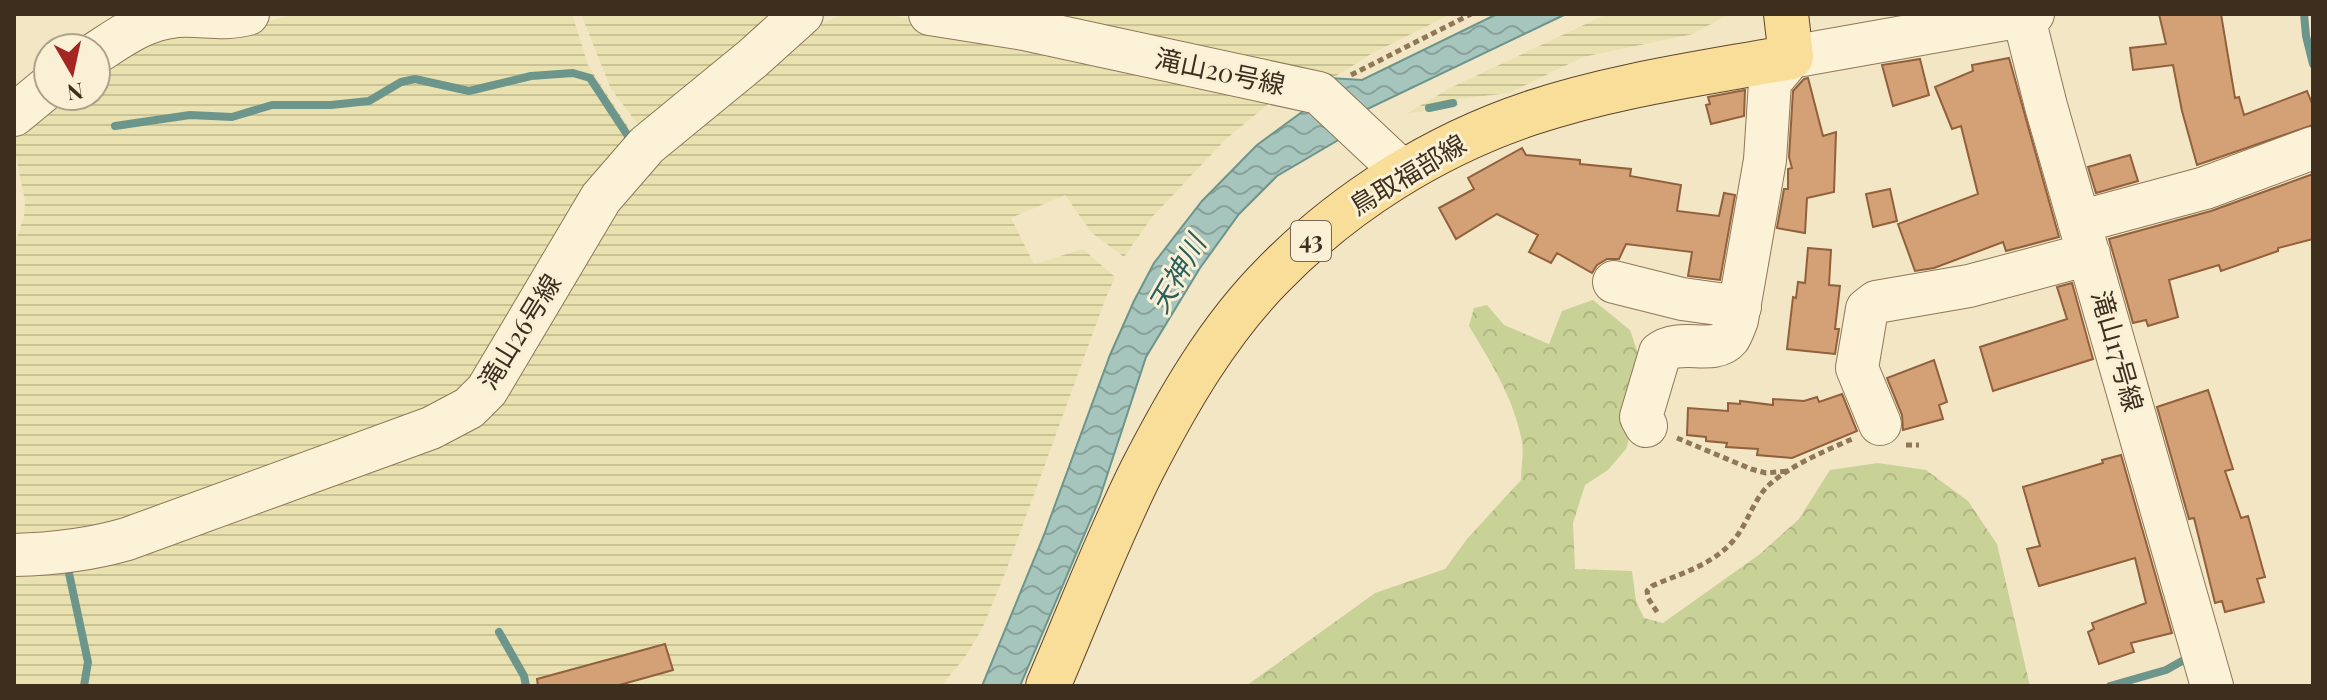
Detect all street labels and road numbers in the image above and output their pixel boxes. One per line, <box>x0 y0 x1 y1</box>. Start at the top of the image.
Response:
street label: 滝山20号線 <box>1152 40 1289 101</box>
street label: 鳥取福部線 <box>1342 125 1472 222</box>
road number: 43 <box>1291 221 1331 261</box>
street label: 滝山26号線 <box>469 267 568 396</box>
street label: 滝山17号線 <box>2085 286 2152 415</box>

